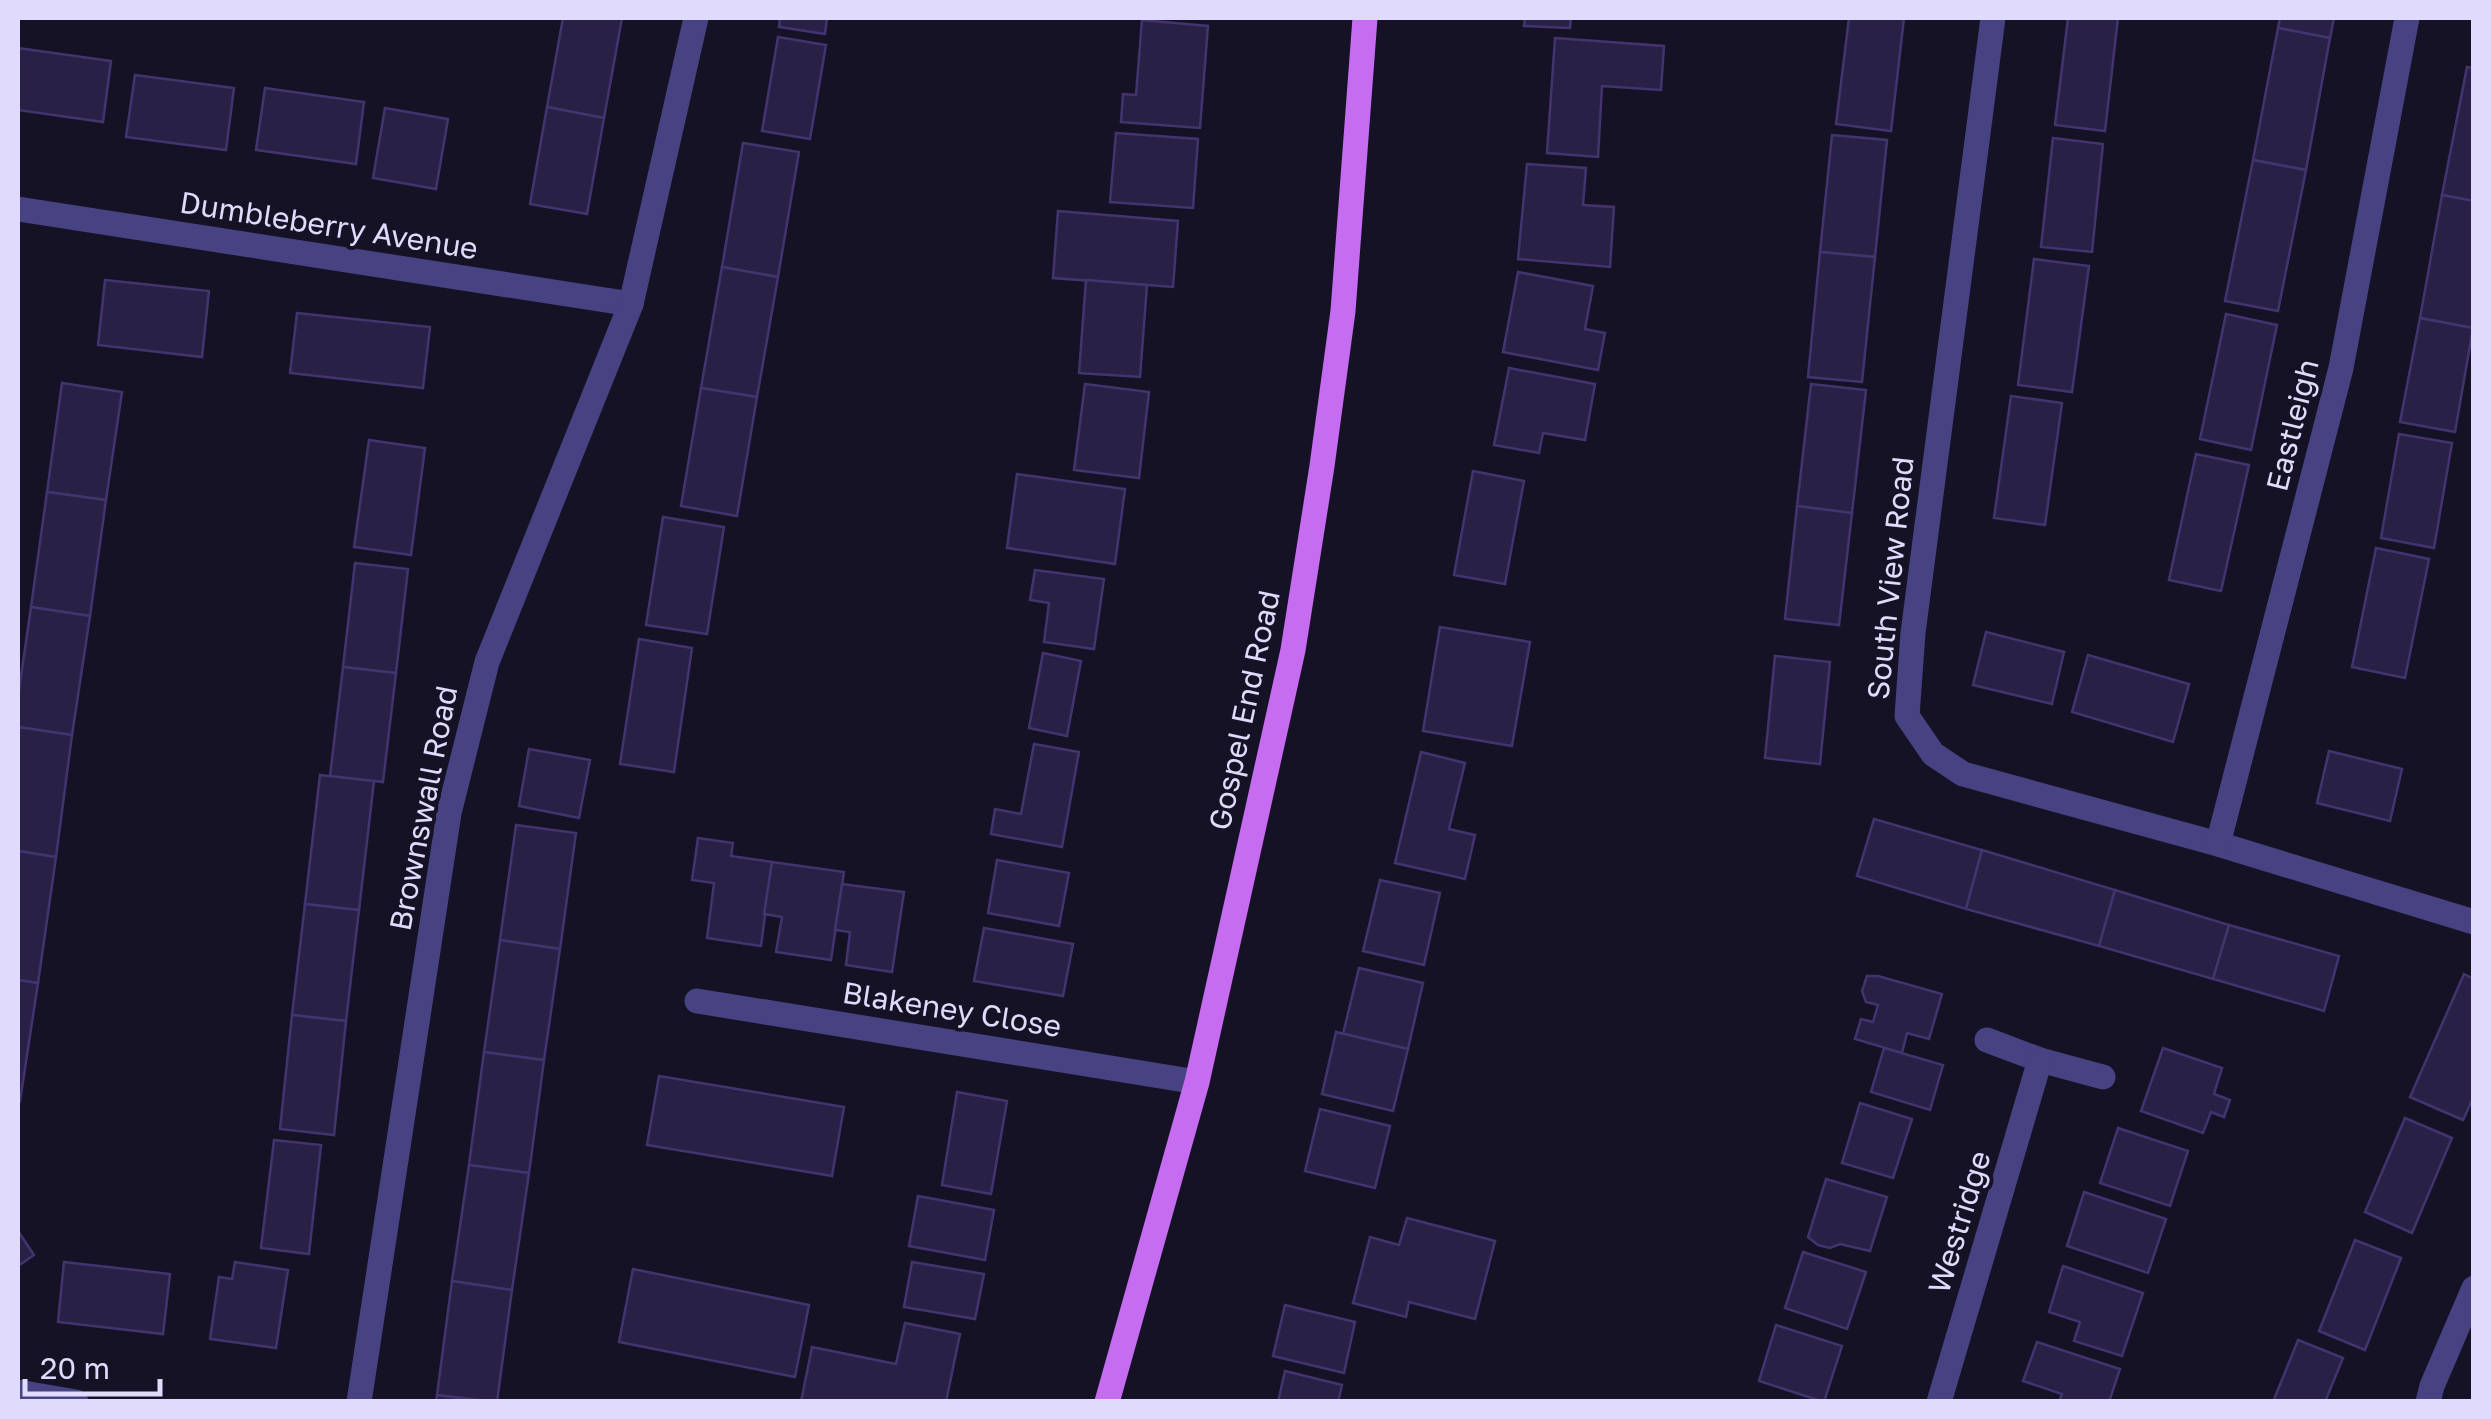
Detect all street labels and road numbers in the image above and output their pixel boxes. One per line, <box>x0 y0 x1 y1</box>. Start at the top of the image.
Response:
street label: Dumbleberry Avenue <box>177 184 481 266</box>
street label: Eastleigh <box>2258 355 2326 495</box>
street label: South View Road <box>1859 455 1921 701</box>
street label: Gospel End Road <box>1201 587 1287 833</box>
street label: Brownswall Road <box>382 682 464 934</box>
street label: Blakeney Close <box>840 974 1064 1044</box>
street label: Westridge <box>1920 1146 1998 1298</box>

